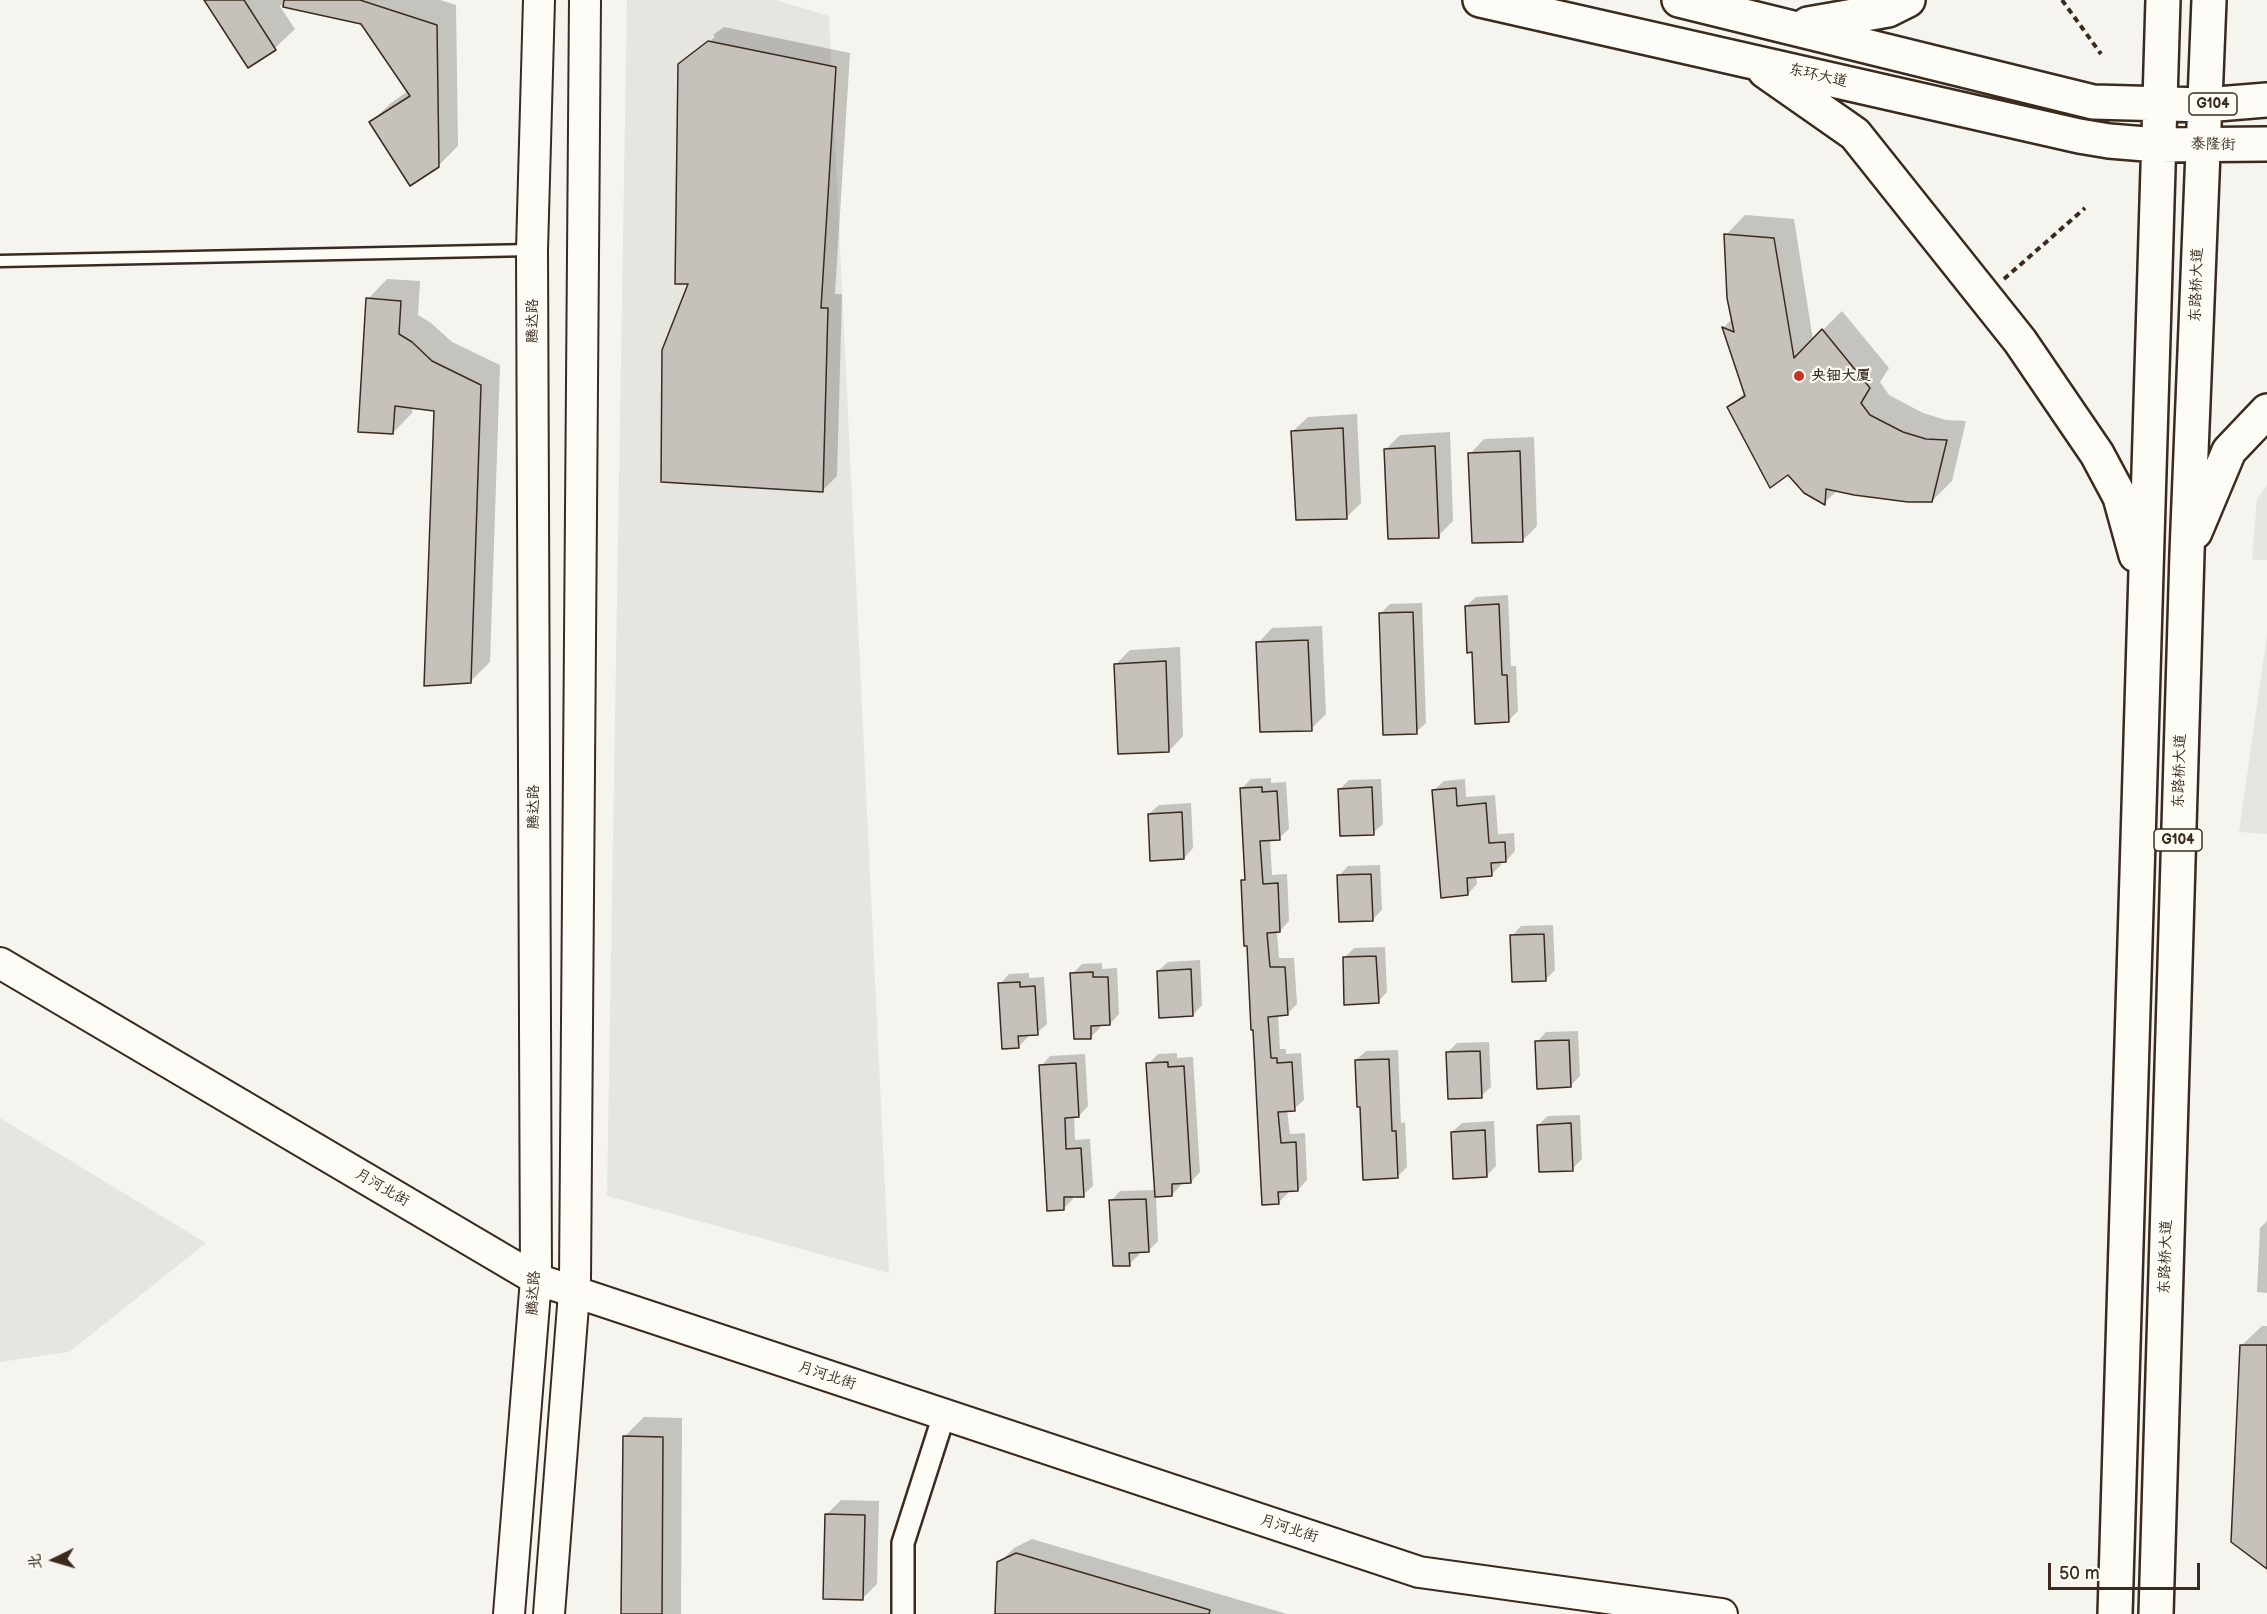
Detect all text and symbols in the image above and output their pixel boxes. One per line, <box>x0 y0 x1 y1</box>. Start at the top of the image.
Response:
street label: 东环大道 <box>1787 60 1849 92</box>
road number: G104 <box>2189 93 2237 115</box>
street label: 泰隆街 <box>2190 136 2236 154</box>
street label: 东路桥大道 <box>2187 247 2207 323</box>
street label: 腾达路 <box>524 299 542 343</box>
place label: 央钿大厦 <box>1811 367 1871 385</box>
marker: 央钿大厦 <box>1792 369 1806 383</box>
street label: 东路桥大道 <box>2170 733 2190 809</box>
street label: 腾达路 <box>525 785 543 829</box>
road number: G104 <box>2154 829 2202 851</box>
street label: 月河北街 <box>352 1165 412 1211</box>
street label: 东路桥大道 <box>2156 1219 2176 1295</box>
street label: 腾达路 <box>524 1270 544 1316</box>
street label: 月河北街 <box>796 1358 858 1394</box>
street label: 月河北街 <box>1258 1511 1320 1547</box>
north arrow <box>24 1530 84 1590</box>
scale bar <box>2051 1551 2202 1589</box>
text: 北 <box>25 1553 46 1570</box>
text: 50 m <box>2059 1563 2100 1584</box>

